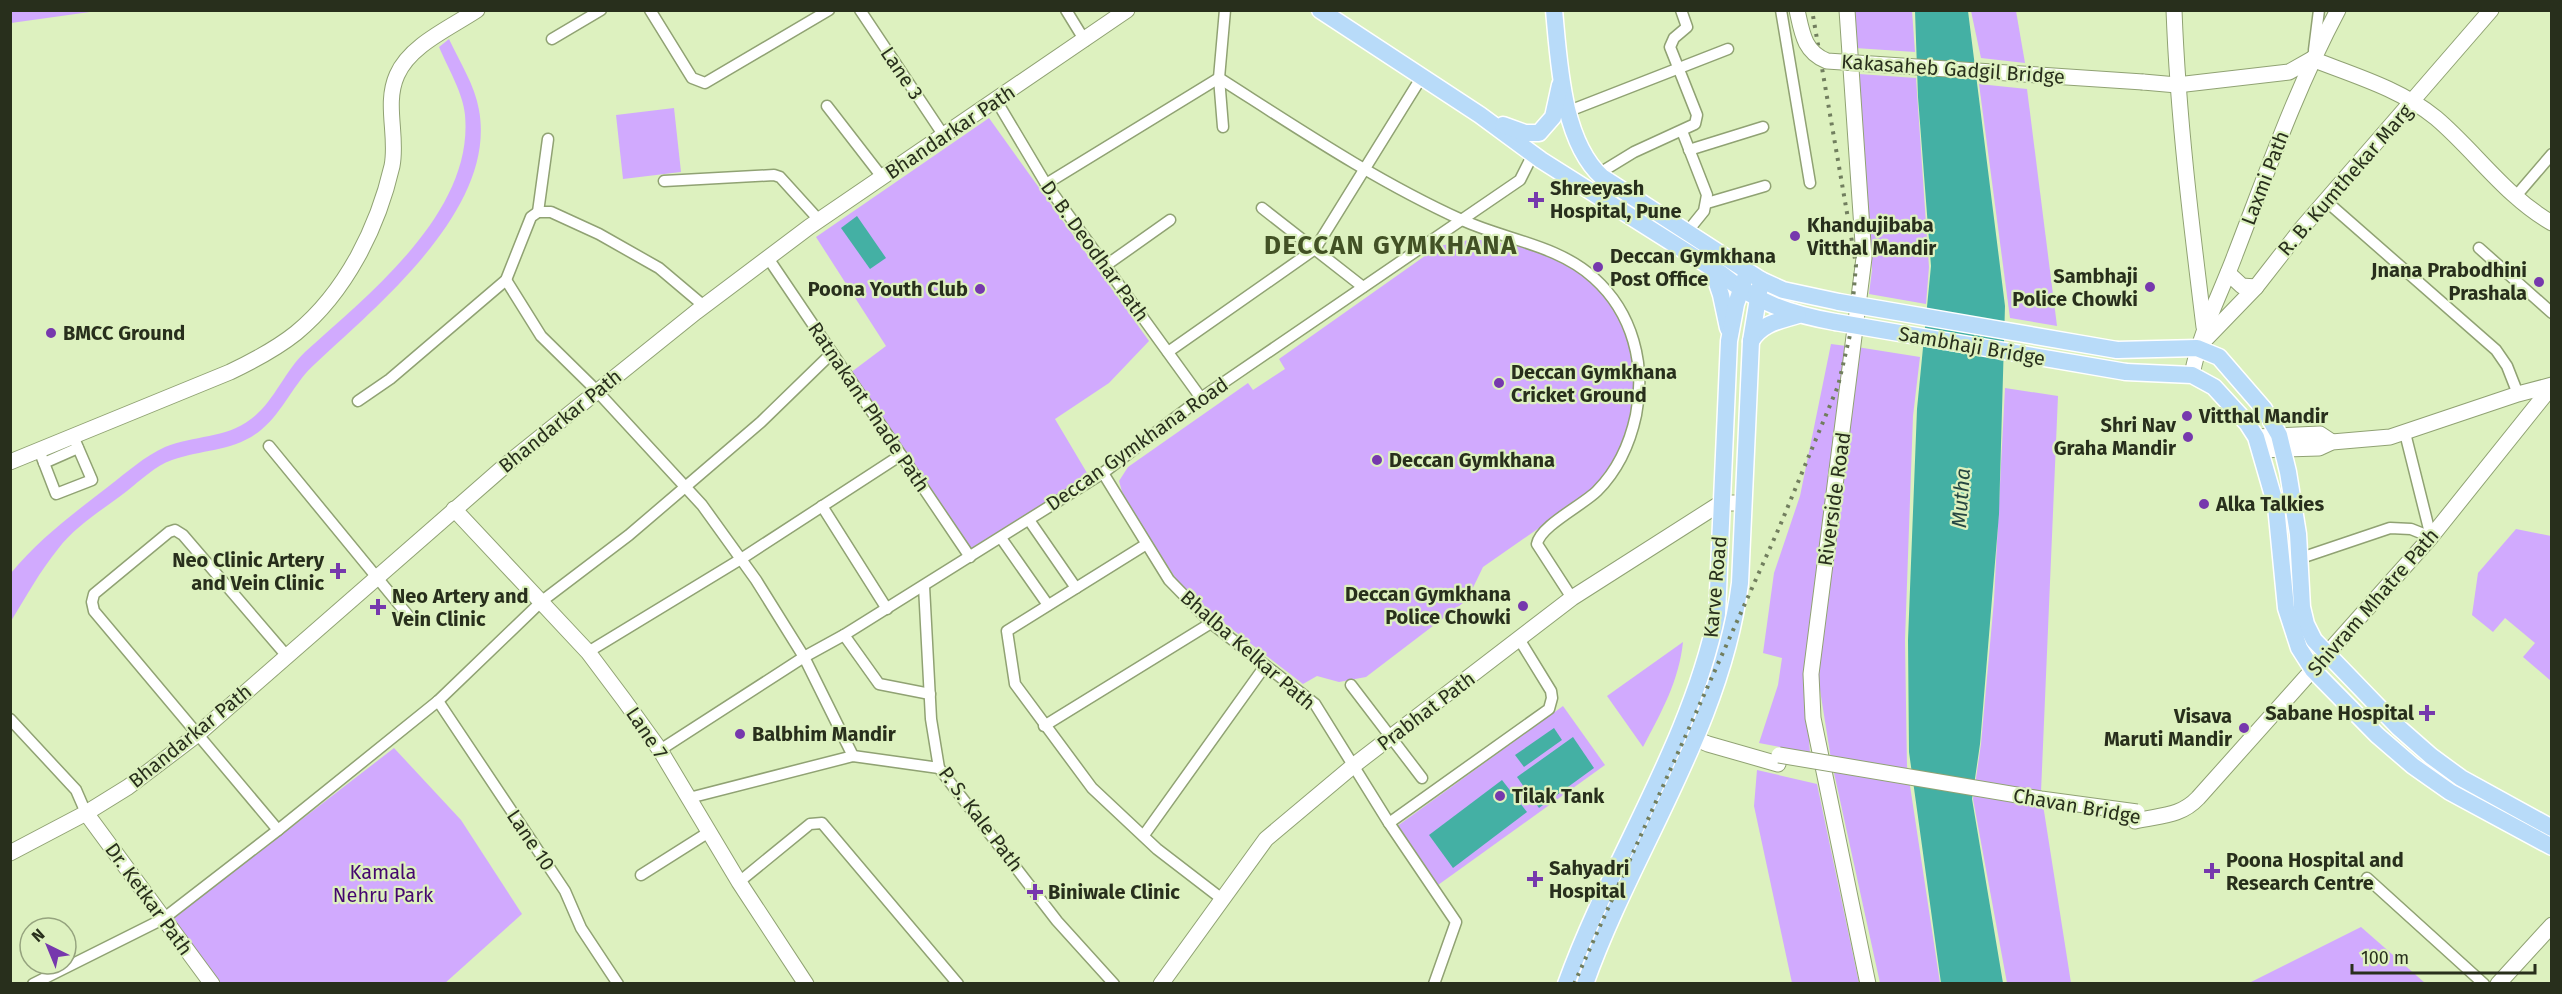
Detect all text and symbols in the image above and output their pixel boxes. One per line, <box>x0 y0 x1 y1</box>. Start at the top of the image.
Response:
street label: Lane 3 <box>876 42 928 104</box>
street label: Kakasaheb Gadgil Bridge <box>1840 49 2066 89</box>
street label: Bhandarkar Path <box>881 80 1019 184</box>
street label: R. B. Kumthekar Marg <box>2273 99 2418 261</box>
street label: Laxmi Path <box>2236 128 2294 228</box>
street label: D. B. Deodhar Path <box>1036 176 1154 326</box>
place label: Shreeyash Hospital, Pune <box>1550 176 1682 223</box>
marker: Shreeyash Hospital, Pune <box>1527 191 1545 209</box>
place label: Khandujibaba Vitthal Mandir <box>1806 213 1937 260</box>
marker: Khandujibaba Vitthal Mandir <box>1788 229 1802 243</box>
district label: DECCAN GYMKHANA <box>1264 230 1518 261</box>
place label: Deccan Gymkhana Post Office <box>1610 244 1776 291</box>
place label: Jnana Prabodhini Prashala <box>2370 258 2527 305</box>
marker: Deccan Gymkhana Post Office <box>1591 260 1605 274</box>
place label: Sambhaji Police Chowki <box>2012 264 2138 311</box>
marker: Jnana Prabodhini Prashala <box>2532 275 2546 289</box>
place label: Poona Youth Club <box>808 277 968 301</box>
marker: Sambhaji Police Chowki <box>2143 280 2157 294</box>
marker: Poona Youth Club <box>973 282 987 296</box>
street label: Ratnakant Phade Path <box>803 317 935 497</box>
place label: BMCC Ground <box>63 321 185 345</box>
street label: Sambhaji Bridge <box>1897 321 2047 371</box>
marker: BMCC Ground <box>44 326 58 340</box>
place label: Deccan Gymkhana Cricket Ground <box>1511 360 1677 407</box>
street label: Bhandarkar Path <box>494 364 626 478</box>
street label: Deccan Gymkhana Road <box>1041 372 1233 516</box>
marker: Deccan Gymkhana Cricket Ground <box>1492 376 1506 390</box>
place label: Vitthal Mandir <box>2198 404 2329 428</box>
marker: Vitthal Mandir <box>2180 409 2194 423</box>
place label: Shri Nav Graha Mandir <box>2054 413 2177 460</box>
street label: Riverside Road <box>1813 430 1855 568</box>
marker: Shri Nav Graha Mandir <box>2181 430 2195 444</box>
place label: Deccan Gymkhana <box>1389 448 1555 472</box>
marker: Deccan Gymkhana <box>1370 453 1384 467</box>
water label: Mutha <box>1946 467 1976 529</box>
place label: Alka Talkies <box>2215 492 2324 516</box>
marker: Alka Talkies <box>2197 497 2211 511</box>
street label: Shivram Mhatre Path <box>2302 523 2444 681</box>
street label: Karve Road <box>1699 535 1731 639</box>
place label: Neo Clinic Artery and Vein Clinic <box>172 548 325 595</box>
marker: Neo Clinic Artery and Vein Clinic <box>329 562 347 580</box>
place label: Deccan Gymkhana Police Chowki <box>1345 582 1511 629</box>
place label: Neo Artery and Vein Clinic <box>391 584 529 631</box>
street label: Bhalba Kelkar Path <box>1176 585 1320 715</box>
marker: Neo Artery and Vein Clinic <box>369 598 387 616</box>
marker: Deccan Gymkhana Police Chowki <box>1516 599 1530 613</box>
street label: Prabhat Path <box>1372 666 1480 756</box>
street label: Bhandarkar Path <box>124 679 256 793</box>
place label: Sabane Hospital <box>2265 701 2414 725</box>
street label: Lane 7 <box>621 702 673 764</box>
place label: Visava Maruti Mandir <box>2104 704 2233 751</box>
marker: Sabane Hospital <box>2418 704 2436 722</box>
marker: Visava Maruti Mandir <box>2237 721 2251 735</box>
place label: Balbhim Mandir <box>752 722 897 746</box>
marker: Balbhim Mandir <box>733 727 747 741</box>
street label: P. S. Kale Path <box>934 762 1028 876</box>
street label: Chavan Bridge <box>2011 783 2143 829</box>
place label: Tilak Tank <box>1512 784 1605 808</box>
marker: Tilak Tank <box>1493 789 1507 803</box>
street label: Lane 10 <box>502 805 560 875</box>
street label: Dr. Ketkar Path <box>100 838 198 960</box>
place label: Poona Hospital and Research Centre <box>2226 848 2404 895</box>
place label: Sahyadri Hospital <box>1549 856 1629 903</box>
park label: Kamala Nehru Park <box>333 860 434 907</box>
marker: Poona Hospital and Research Centre <box>2203 862 2221 880</box>
marker: Sahyadri Hospital <box>1526 870 1544 888</box>
place label: Biniwale Clinic <box>1048 880 1180 904</box>
marker: Biniwale Clinic <box>1026 883 1044 901</box>
north arrow <box>18 916 78 976</box>
text: N <box>28 925 48 946</box>
scale bar <box>2352 937 2535 975</box>
text: 100 m <box>2361 947 2409 969</box>

